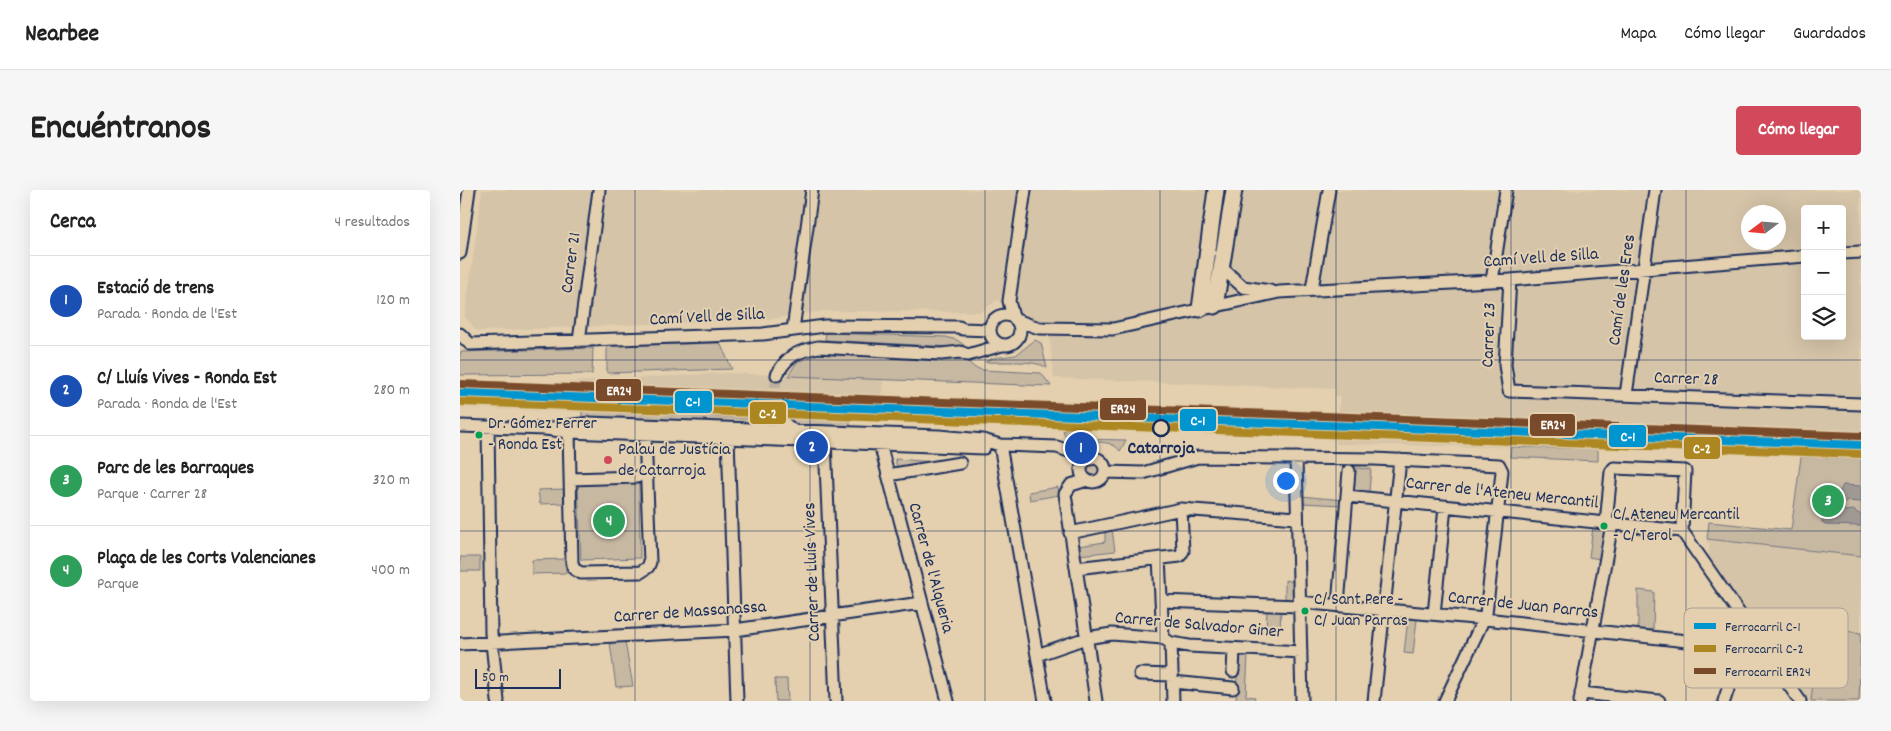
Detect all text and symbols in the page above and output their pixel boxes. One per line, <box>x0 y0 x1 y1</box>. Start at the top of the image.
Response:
text: Nearbee <box>25 18 99 52</box>
text: Mapa <box>1620 22 1656 47</box>
text: Cómo llegar <box>1684 22 1765 47</box>
text: Guardados <box>1793 22 1866 47</box>
text: Encuéntranos <box>30 105 211 155</box>
button: Cómo llegar <box>1736 106 1861 155</box>
north arrow <box>1741 205 1786 250</box>
map controls <box>1801 205 1846 340</box>
button: + <box>1801 205 1846 250</box>
text: Cerca <box>50 208 96 238</box>
text: 4 resultados <box>335 211 410 234</box>
street label: Carrer 21 <box>555 231 589 295</box>
street label: Camí de les Eres <box>1603 233 1643 347</box>
street label: Camí Vell de Silla <box>1483 242 1600 275</box>
button: − <box>1801 250 1846 295</box>
text: Estació de trens <box>97 276 214 303</box>
text: 1 <box>64 289 68 312</box>
text: 120 m <box>376 289 410 312</box>
button: layers <box>1801 295 1846 340</box>
street label: Camí Vell de Silla <box>649 302 766 333</box>
street label: Carrer 23 <box>1476 302 1504 368</box>
text: Parada · Ronda de l'Est <box>97 303 237 326</box>
text: C/ Lluís Vives - Ronda Est <box>97 366 277 393</box>
street label: Carrer 28 <box>1653 366 1719 394</box>
line badge: ER24 <box>595 378 642 402</box>
text: 2 <box>63 379 70 402</box>
text: 280 m <box>373 379 410 402</box>
text: ER24 <box>606 382 632 402</box>
line badge: C-1 <box>674 390 713 414</box>
text: Parada · Ronda de l'Est <box>97 393 237 416</box>
text: C-1 <box>686 393 700 413</box>
line badge: ER24 <box>1099 397 1147 421</box>
text: ER24 <box>1110 400 1136 420</box>
line badge: C-2 <box>749 401 787 425</box>
text: C-2 <box>759 405 777 425</box>
line badge: C-1 <box>1179 408 1217 432</box>
text: C-1 <box>1191 412 1205 432</box>
place label: Dr. Gómez Ferrer - Ronda Est <box>488 413 598 458</box>
line badge: ER24 <box>1529 413 1576 437</box>
text: ER24 <box>1540 416 1566 436</box>
marker: Catarroja <box>1152 419 1170 437</box>
line badge: C-1 <box>1608 424 1647 448</box>
pin: 2 <box>796 428 828 466</box>
text: C-1 <box>1621 428 1635 448</box>
pin: 1 <box>1065 429 1097 467</box>
marker: Dr. Gómez Ferrer - Ronda Est <box>474 430 484 440</box>
line badge: C-2 <box>1683 436 1721 460</box>
place label: Catarroja <box>1128 437 1195 462</box>
place label: Palau de Justícia de Catarroja <box>618 438 731 484</box>
text: C-2 <box>1693 440 1711 460</box>
marker: Palau de Justícia de Catarroja <box>602 454 614 466</box>
text: Parc de les Barraques <box>97 456 254 483</box>
your location <box>1273 468 1299 494</box>
text: 3 <box>62 469 70 492</box>
text: 320 m <box>373 469 410 492</box>
street label: Carrer de l'Ateneu Mercantil <box>1404 471 1600 517</box>
pin: 3 <box>1812 482 1844 520</box>
text: Parque · Carrer 28 <box>97 483 207 506</box>
street label: Carrer de l'Alqueria <box>901 500 960 636</box>
pin: 4 <box>593 502 625 540</box>
street label: Carrer de Lluís Vives <box>798 502 828 642</box>
place label: C/ Ateneu Mercantil - C/ Terol <box>1613 504 1740 549</box>
marker: C/ Ateneu Mercantil - C/ Terol <box>1599 521 1609 531</box>
text: Plaça de les Corts Valencianes <box>97 546 316 573</box>
text: 4 <box>63 559 69 582</box>
text: 400 m <box>371 559 410 582</box>
text: Parque <box>97 573 139 596</box>
street label: Carrer de Juan Parras <box>1447 586 1599 626</box>
place label: C/ Sant Pere - C/ Juan Parras <box>1314 589 1408 634</box>
street label: Carrer de Massanassa <box>613 595 768 631</box>
street label: Carrer de Salvador Giner <box>1114 606 1285 646</box>
marker: C/ Sant Pere - C/ Juan Parras <box>1300 606 1310 616</box>
legend <box>1684 608 1848 688</box>
text: Ferrocarril C-1 <box>1725 618 1800 638</box>
text: Ferrocarril C-2 <box>1725 640 1804 660</box>
text: Ferrocarril ER24 <box>1725 663 1811 683</box>
scale bar <box>475 666 561 689</box>
text: 50 m <box>482 668 509 688</box>

